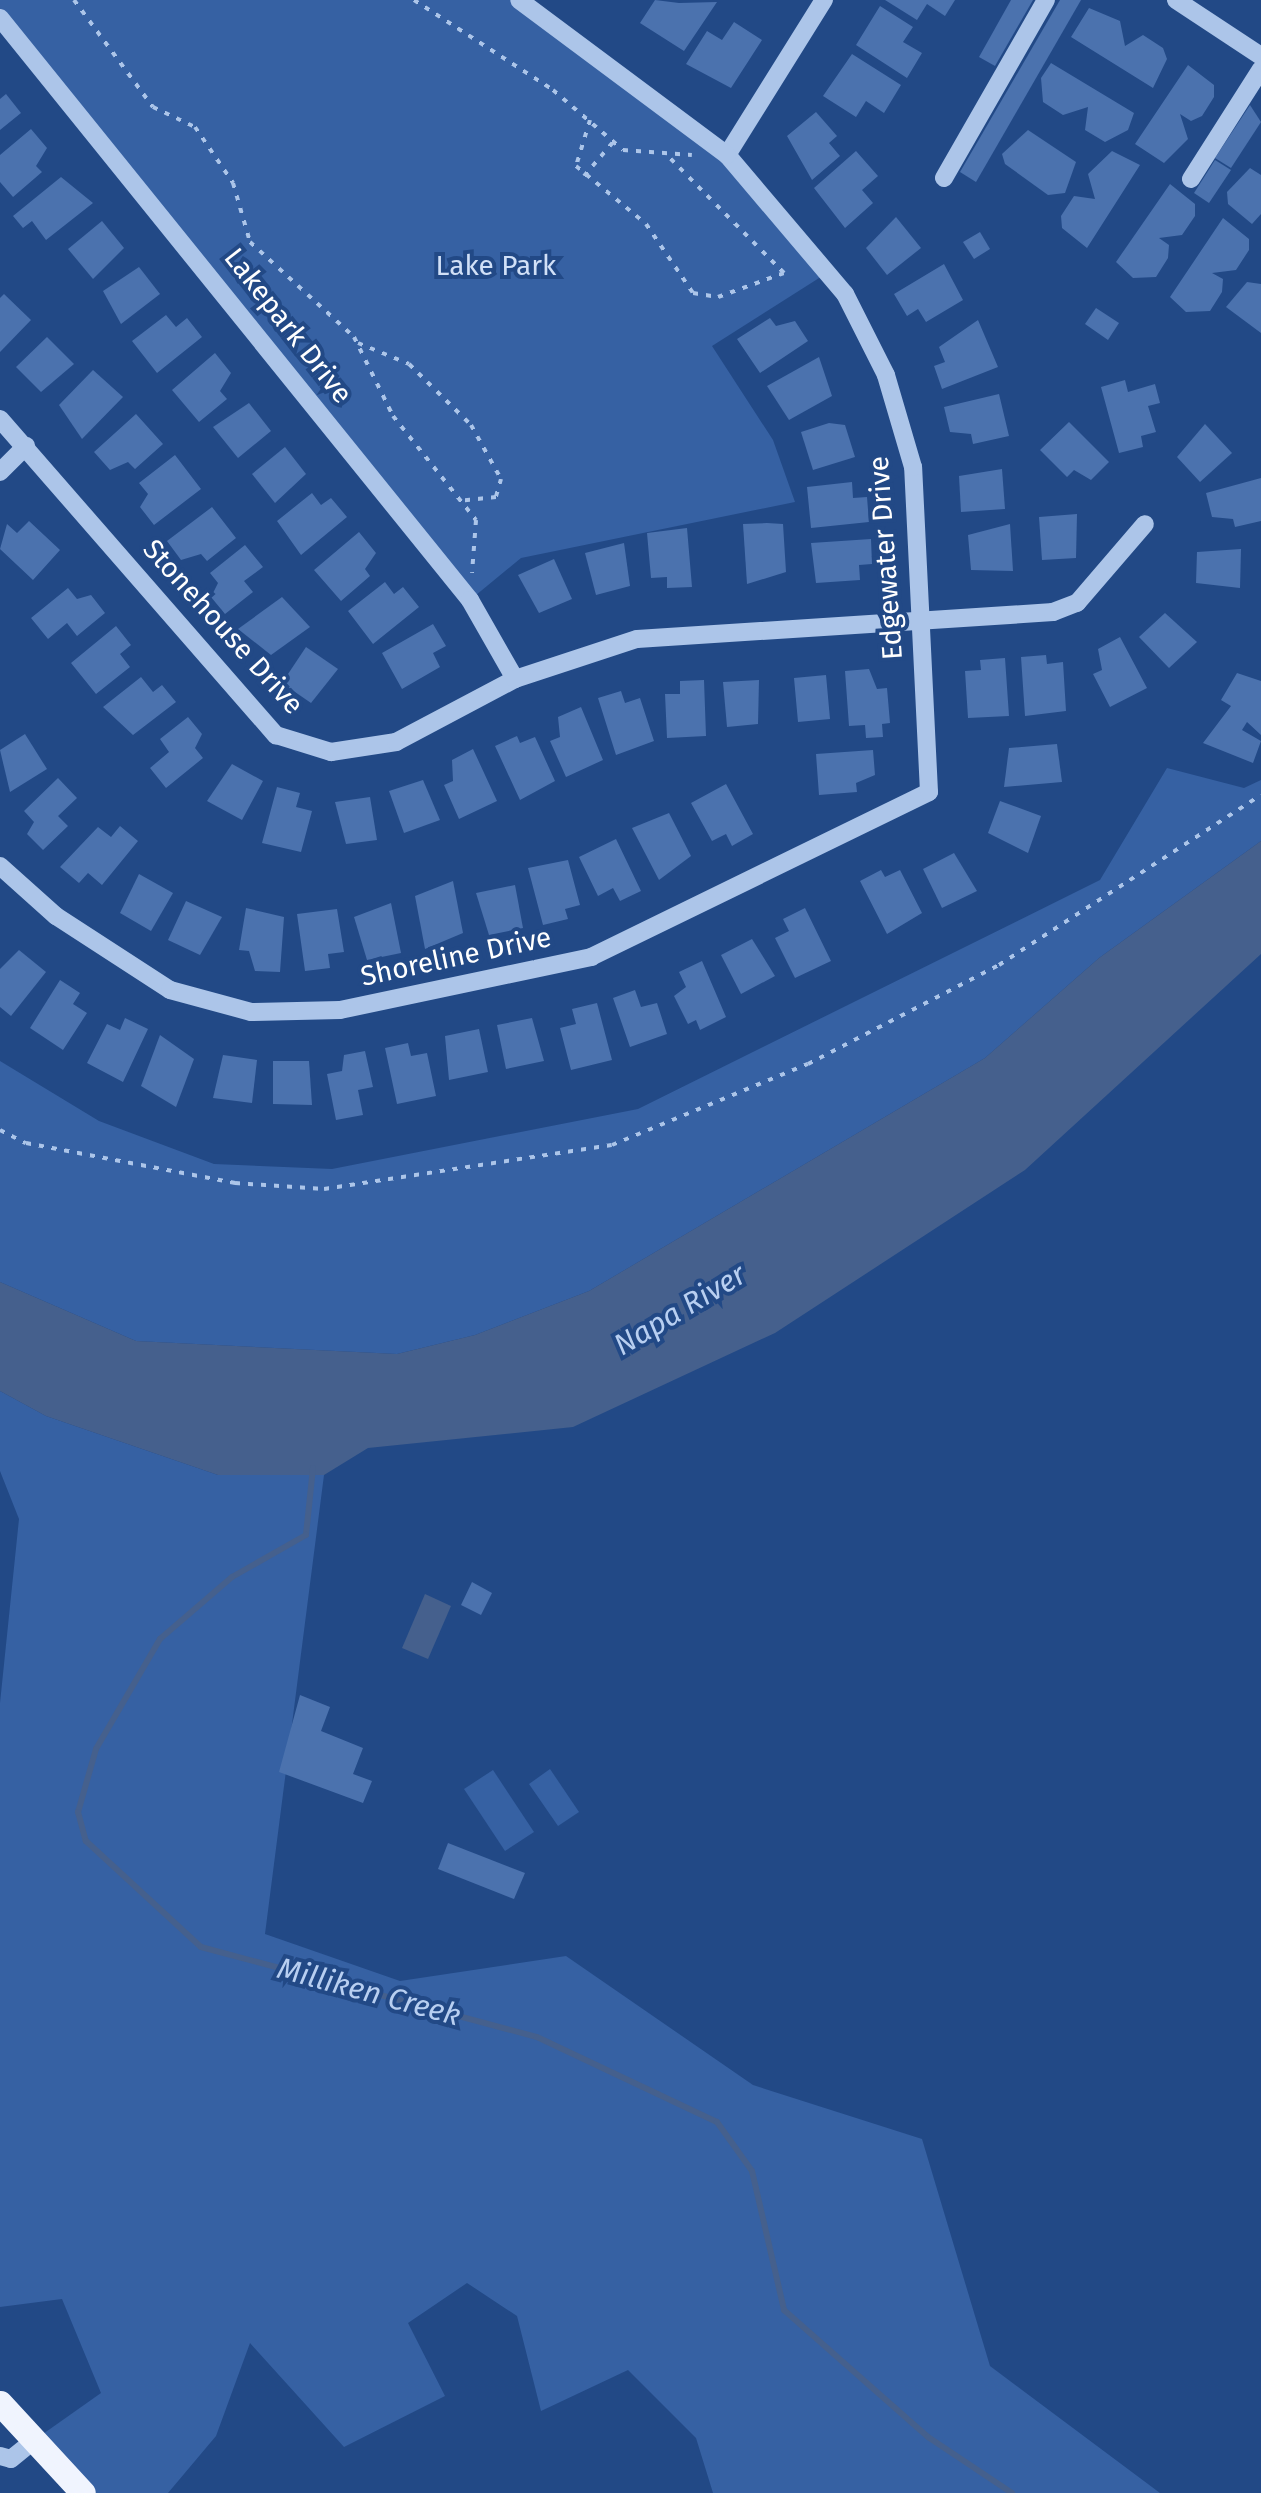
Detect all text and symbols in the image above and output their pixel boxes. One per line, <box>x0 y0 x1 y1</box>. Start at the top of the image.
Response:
street label: Lakepark Drive <box>217 242 359 410</box>
park label: Lake Park <box>436 249 556 283</box>
street label: Edgewater Drive <box>862 455 910 661</box>
street label: Stonehouse Drive <box>136 533 310 721</box>
street label: Shoreline Drive <box>358 920 554 994</box>
water label: Napa River <box>608 1257 752 1363</box>
water label: Milliken Creek <box>273 1950 465 2034</box>

